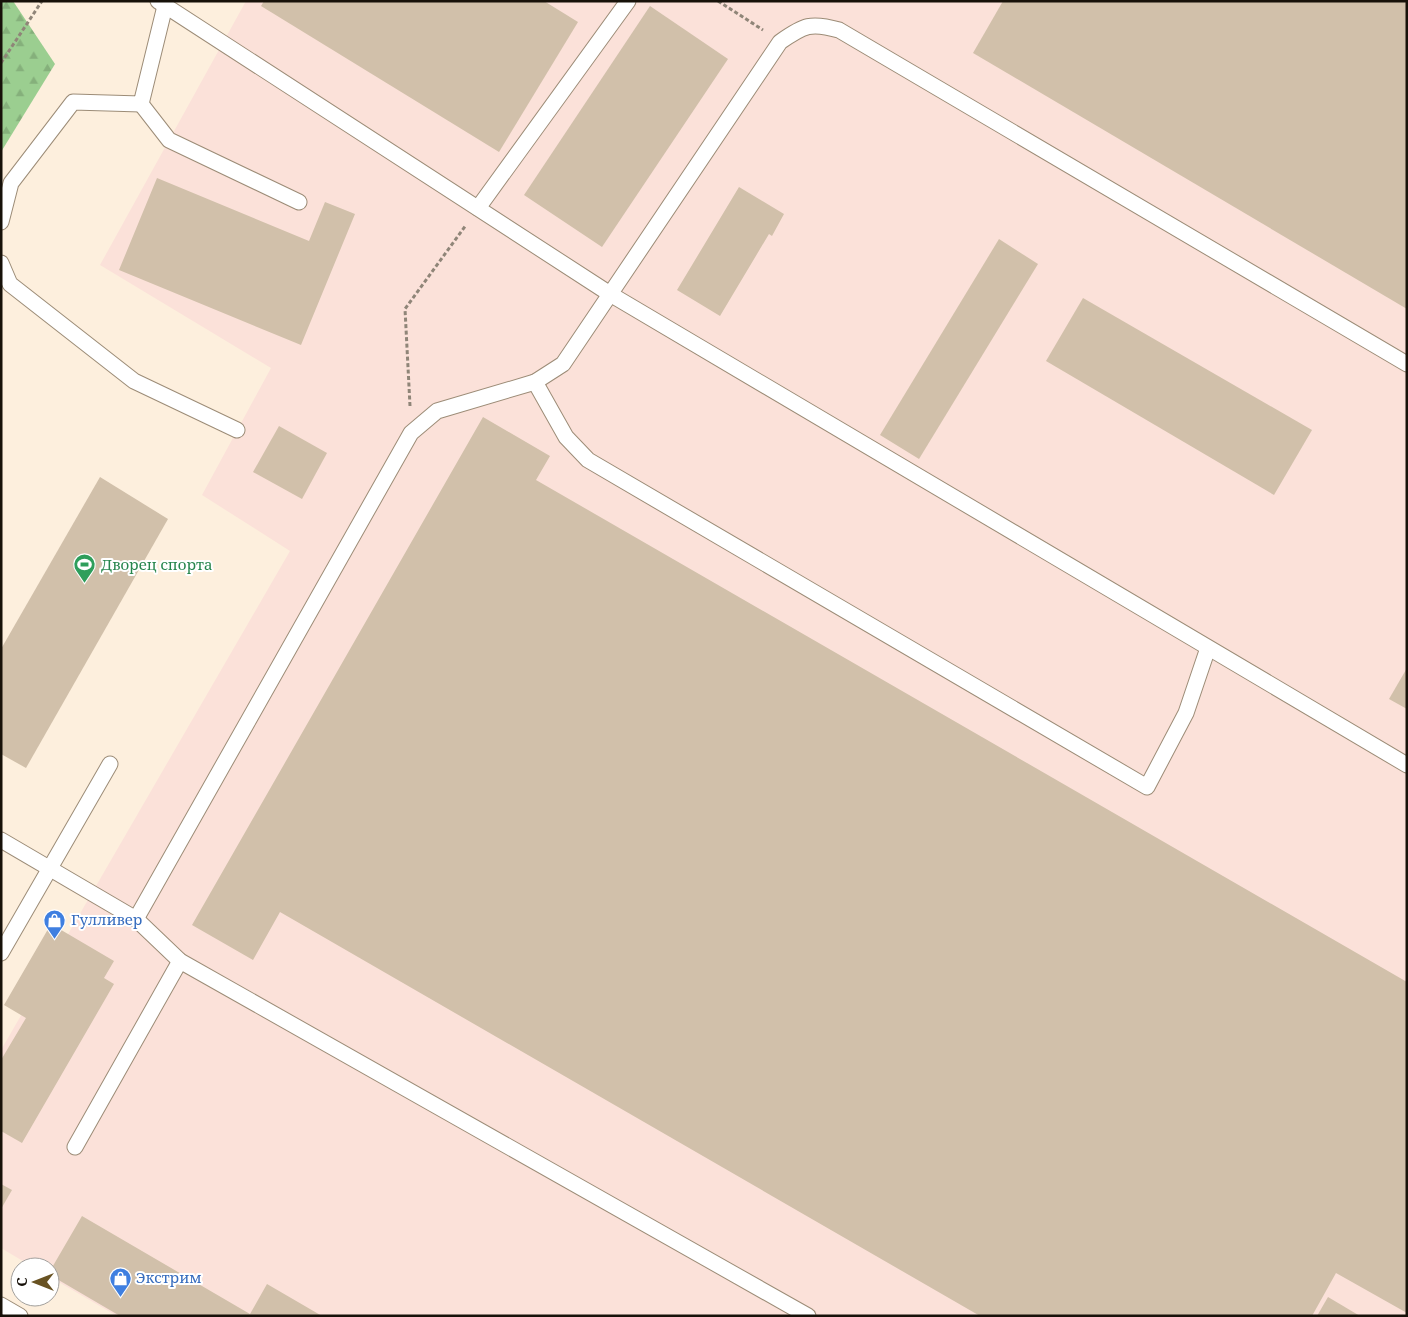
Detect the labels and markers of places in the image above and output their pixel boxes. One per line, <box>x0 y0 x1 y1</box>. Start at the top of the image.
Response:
sports icon: Дворец спорта <box>73 553 97 584</box>
place label: Дворец спорта <box>101 554 212 574</box>
shop icon: Гулливер <box>43 908 67 939</box>
place label: Гулливер <box>71 909 142 929</box>
shop icon: Экстрим <box>108 1266 132 1297</box>
place label: Экстрим <box>136 1267 202 1287</box>

